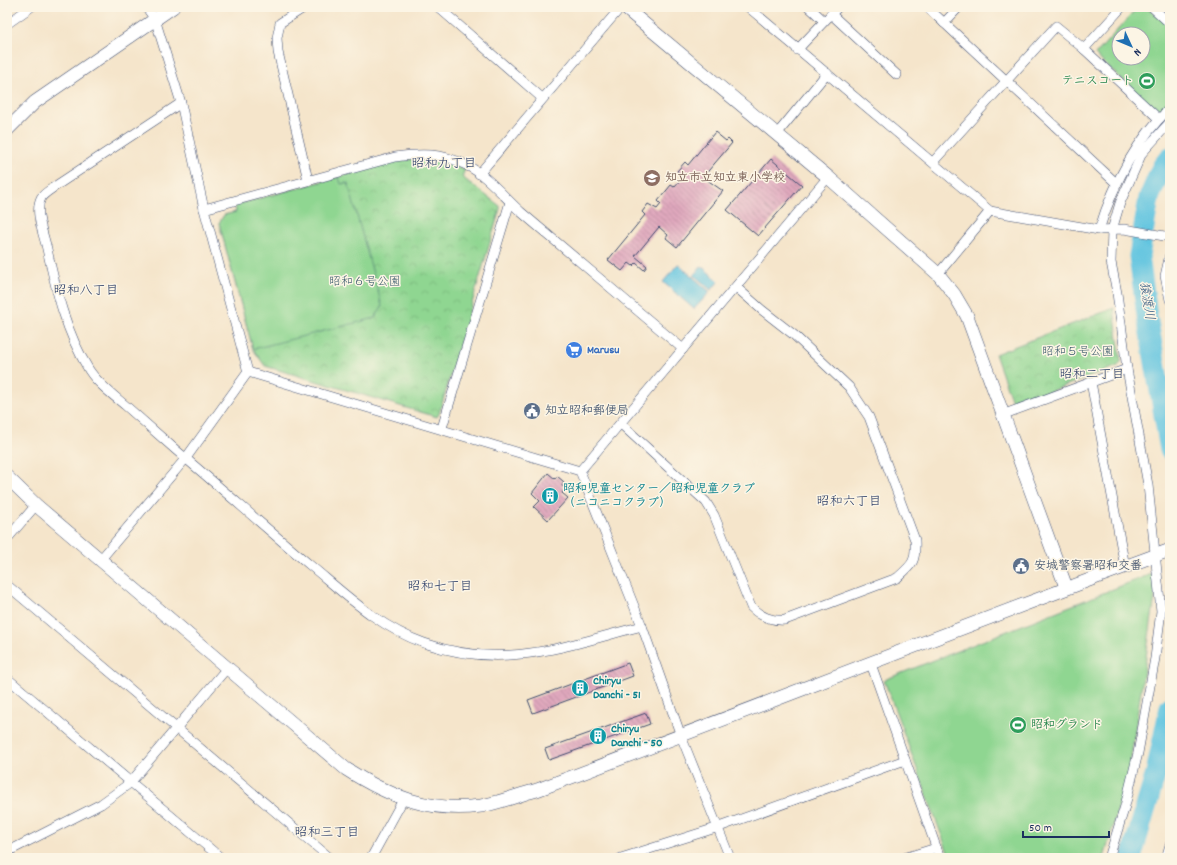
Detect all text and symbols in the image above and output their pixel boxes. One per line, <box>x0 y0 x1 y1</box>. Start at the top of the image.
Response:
north arrow <box>1111 26 1151 66</box>
text: N <box>1129 44 1144 59</box>
sports icon: テニスコート <box>1137 71 1157 91</box>
place label: テニスコート <box>1062 73 1134 90</box>
district label: 昭和九丁目 <box>411 155 477 174</box>
school or university icon: 知立市立知立東小学校 <box>642 168 662 188</box>
place label: 知立市立知立東小学校 <box>665 170 785 187</box>
park label: 昭和６号公園 <box>329 274 401 291</box>
water label: 猿渡川 <box>1134 280 1158 322</box>
district label: 昭和八丁目 <box>53 282 119 301</box>
supermarket icon: Marusu <box>564 340 584 360</box>
place label: Marusu <box>587 342 620 359</box>
park label: 昭和５号公園 <box>1042 344 1114 361</box>
district label: 昭和二丁目 <box>1059 366 1125 385</box>
public building icon: 知立昭和郵便局 <box>522 401 542 421</box>
place label: 知立昭和郵便局 <box>545 403 629 420</box>
place label: 昭和児童センター／昭和児童クラブ （ニコニコクラブ） <box>563 481 755 512</box>
building icon: 昭和児童センター／昭和児童クラブ （ニコニコクラブ） <box>540 486 560 506</box>
district label: 昭和六丁目 <box>816 493 882 512</box>
public building icon: 安城警察署昭和交番 <box>1011 556 1031 576</box>
place label: 安城警察署昭和交番 <box>1034 558 1142 575</box>
district label: 昭和七丁目 <box>407 578 473 597</box>
place label: Chiryu Danchi - 51 <box>593 673 641 704</box>
building icon: Chiryu Danchi - 51 <box>570 678 590 698</box>
sports icon: 昭和グランド <box>1008 715 1028 735</box>
place label: 昭和グランド <box>1031 717 1103 734</box>
place label: Chiryu Danchi - 50 <box>611 721 663 752</box>
building icon: Chiryu Danchi - 50 <box>588 726 608 746</box>
scale bar <box>1023 813 1109 839</box>
text: 50 m <box>1029 820 1052 837</box>
district label: 昭和三丁目 <box>294 824 360 843</box>

